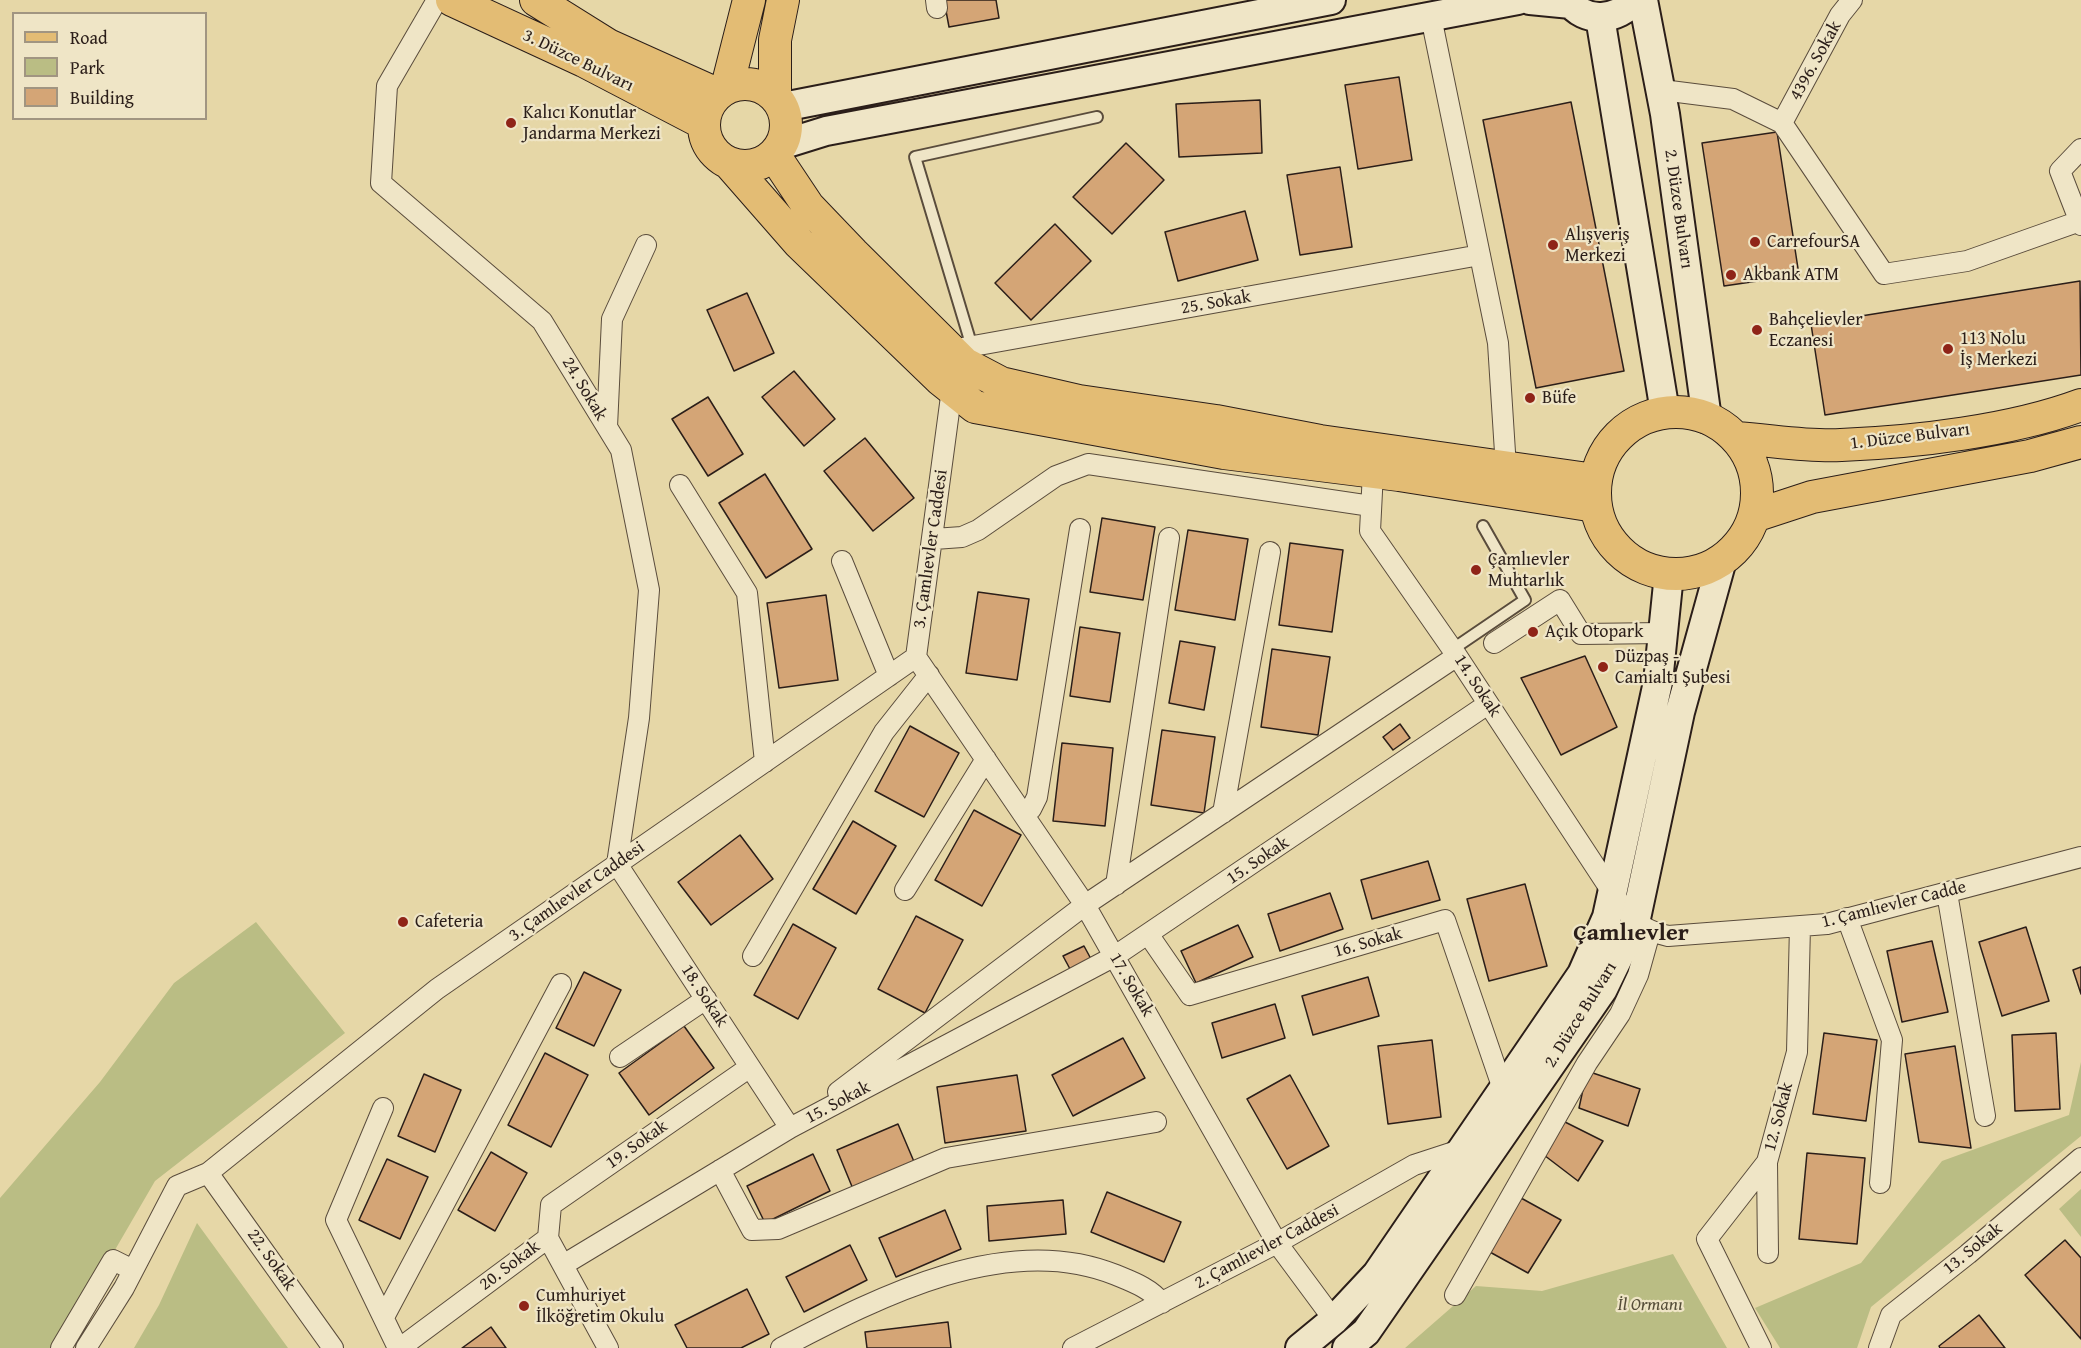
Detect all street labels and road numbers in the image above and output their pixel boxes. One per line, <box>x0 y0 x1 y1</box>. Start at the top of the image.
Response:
street label: 4396. Sokak <box>1785 17 1847 105</box>
street label: 3. Düzce Bulvarı <box>519 25 637 97</box>
street label: 2. Düzce Bulvarı <box>1659 148 1697 270</box>
street label: 25. Sokak <box>1179 286 1253 320</box>
street label: 24. Sokak <box>557 353 611 425</box>
street label: 1. Düzce Bulvarı <box>1849 419 1971 455</box>
street label: 3. Çamlıevler Caddesi <box>909 468 953 630</box>
street label: 14. Sokak <box>1449 651 1505 721</box>
street label: 15. Sokak <box>1223 832 1293 890</box>
street label: 3. Çamlıevler Caddesi <box>505 837 649 947</box>
street label: 1. Çamlıevler Cadde <box>1819 877 1969 933</box>
street label: 16. Sokak <box>1331 923 1405 963</box>
street label: 17. Sokak <box>1104 949 1158 1021</box>
street label: 2. Düzce Bulvarı <box>1540 958 1622 1072</box>
street label: 18. Sokak <box>676 961 732 1031</box>
street label: 15. Sokak <box>802 1077 874 1129</box>
street label: 12. Sokak <box>1759 1080 1799 1154</box>
street label: 19. Sokak <box>602 1116 672 1174</box>
street label: 2. Çamlıevler Caddesi <box>1191 1200 1343 1294</box>
street label: 13. Sokak <box>1939 1218 2007 1280</box>
street label: 22. Sokak <box>242 1225 300 1295</box>
street label: 20. Sokak <box>475 1236 545 1296</box>

